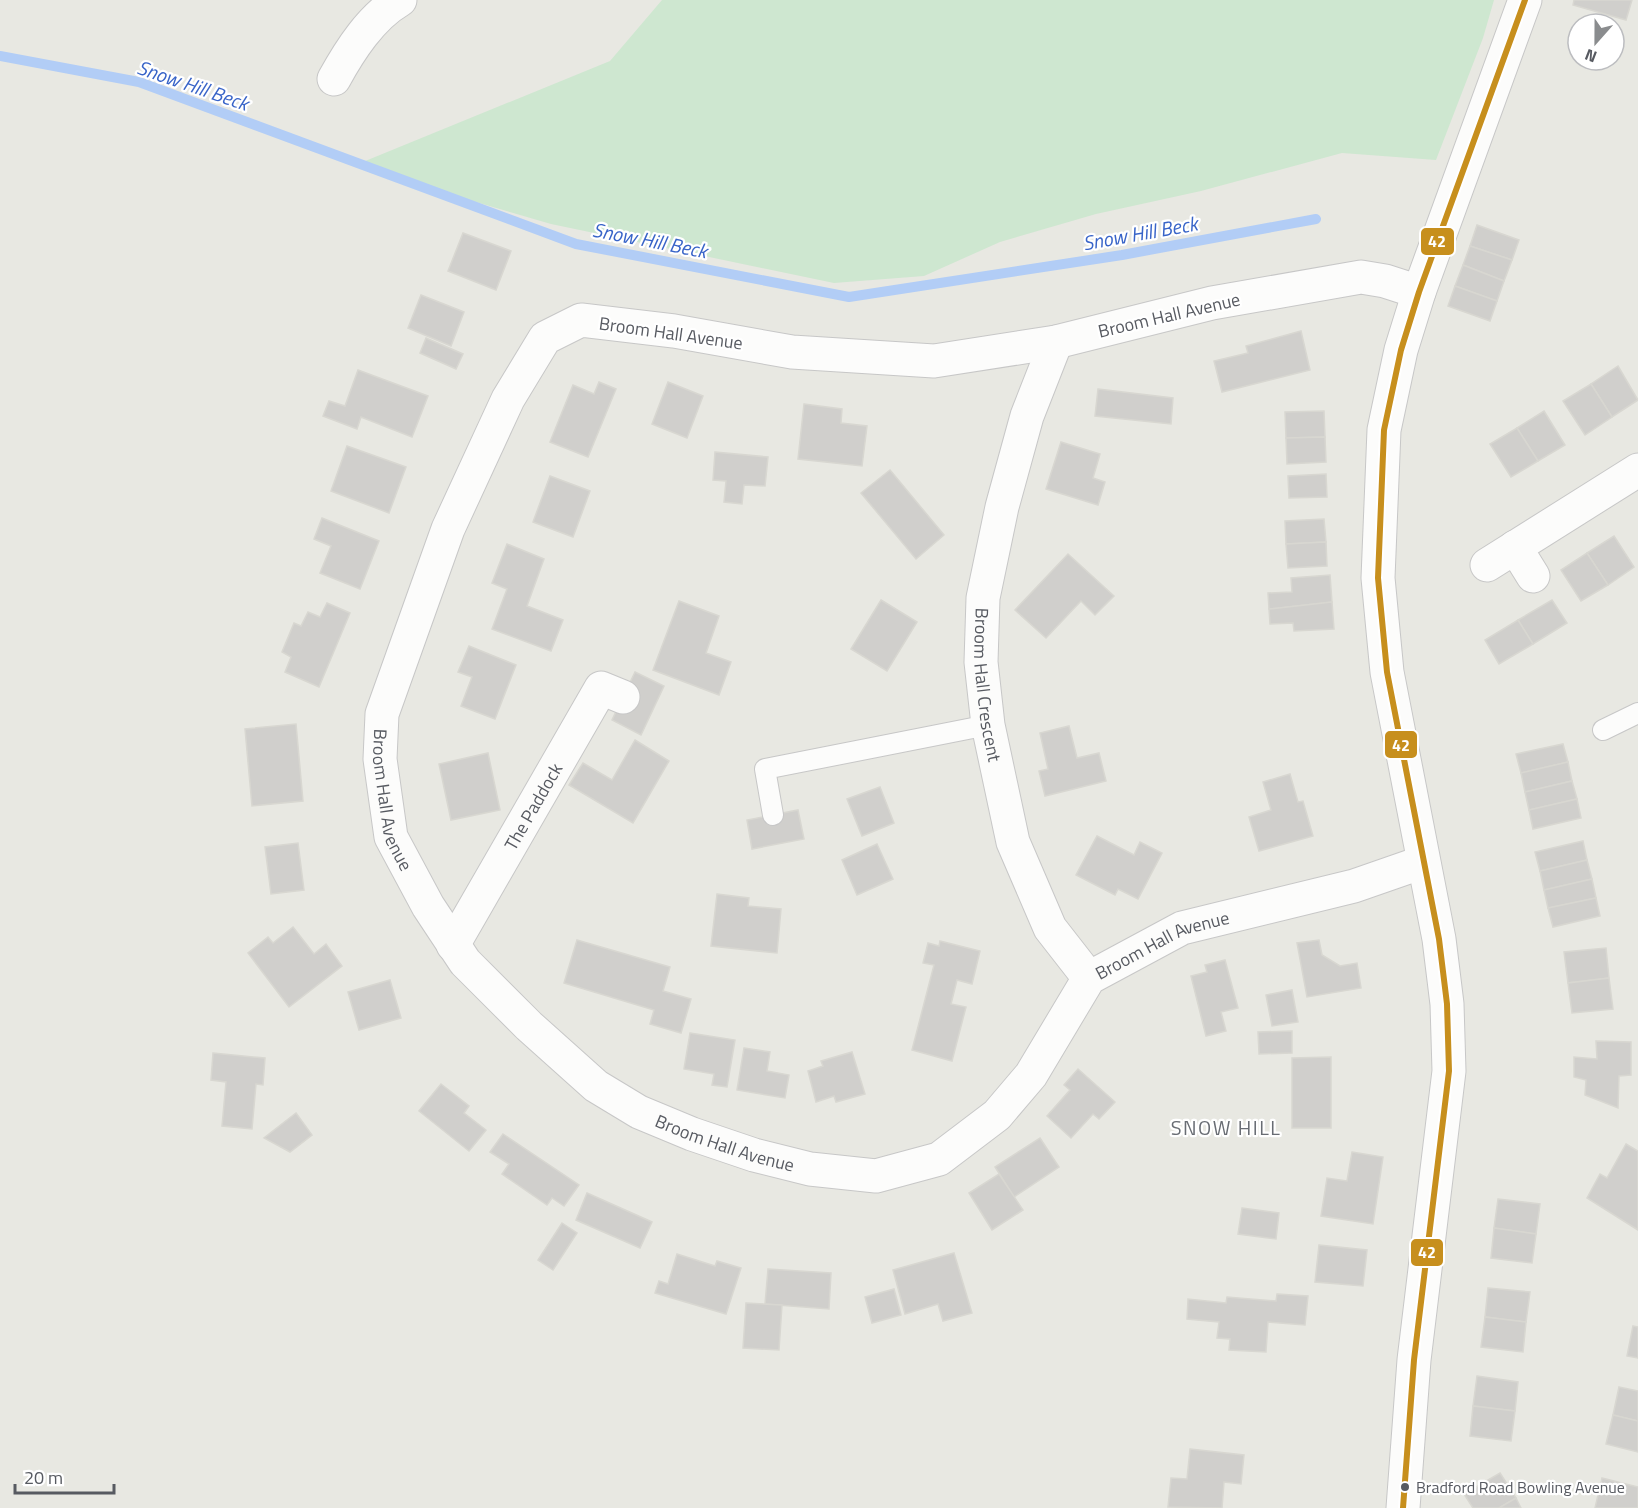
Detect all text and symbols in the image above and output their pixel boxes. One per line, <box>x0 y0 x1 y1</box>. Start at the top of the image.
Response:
north arrow <box>1566 12 1626 72</box>
text: N <box>1581 43 1600 69</box>
water label: Snow Hill Beck <box>133 51 255 119</box>
water label: Snow Hill Beck <box>1080 207 1202 258</box>
water label: Snow Hill Beck <box>590 214 712 267</box>
line badge: 42 <box>1420 227 1455 256</box>
text: 42 <box>1428 229 1446 253</box>
street label: Broom Hall Avenue <box>1095 286 1243 344</box>
street label: Broom Hall Avenue <box>597 310 745 356</box>
street label: Broom Hall Crescent <box>967 607 1009 765</box>
street label: Broom Hall Avenue <box>366 728 420 875</box>
line badge: 42 <box>1384 730 1418 759</box>
text: 42 <box>1392 733 1410 757</box>
street label: The Paddock <box>497 757 569 855</box>
street label: Broom Hall Avenue <box>1090 904 1232 986</box>
street label: Broom Hall Avenue <box>651 1107 797 1178</box>
district label: SNOW HILL <box>1171 1112 1281 1143</box>
line badge: 42 <box>1410 1238 1444 1267</box>
text: 42 <box>1418 1240 1436 1264</box>
scale bar <box>15 1457 114 1495</box>
text: 20 m <box>24 1464 63 1491</box>
place label: Bradford Road Bowling Avenue <box>1416 1475 1625 1499</box>
marker: Bradford Road Bowling Avenue <box>1399 1481 1411 1493</box>

